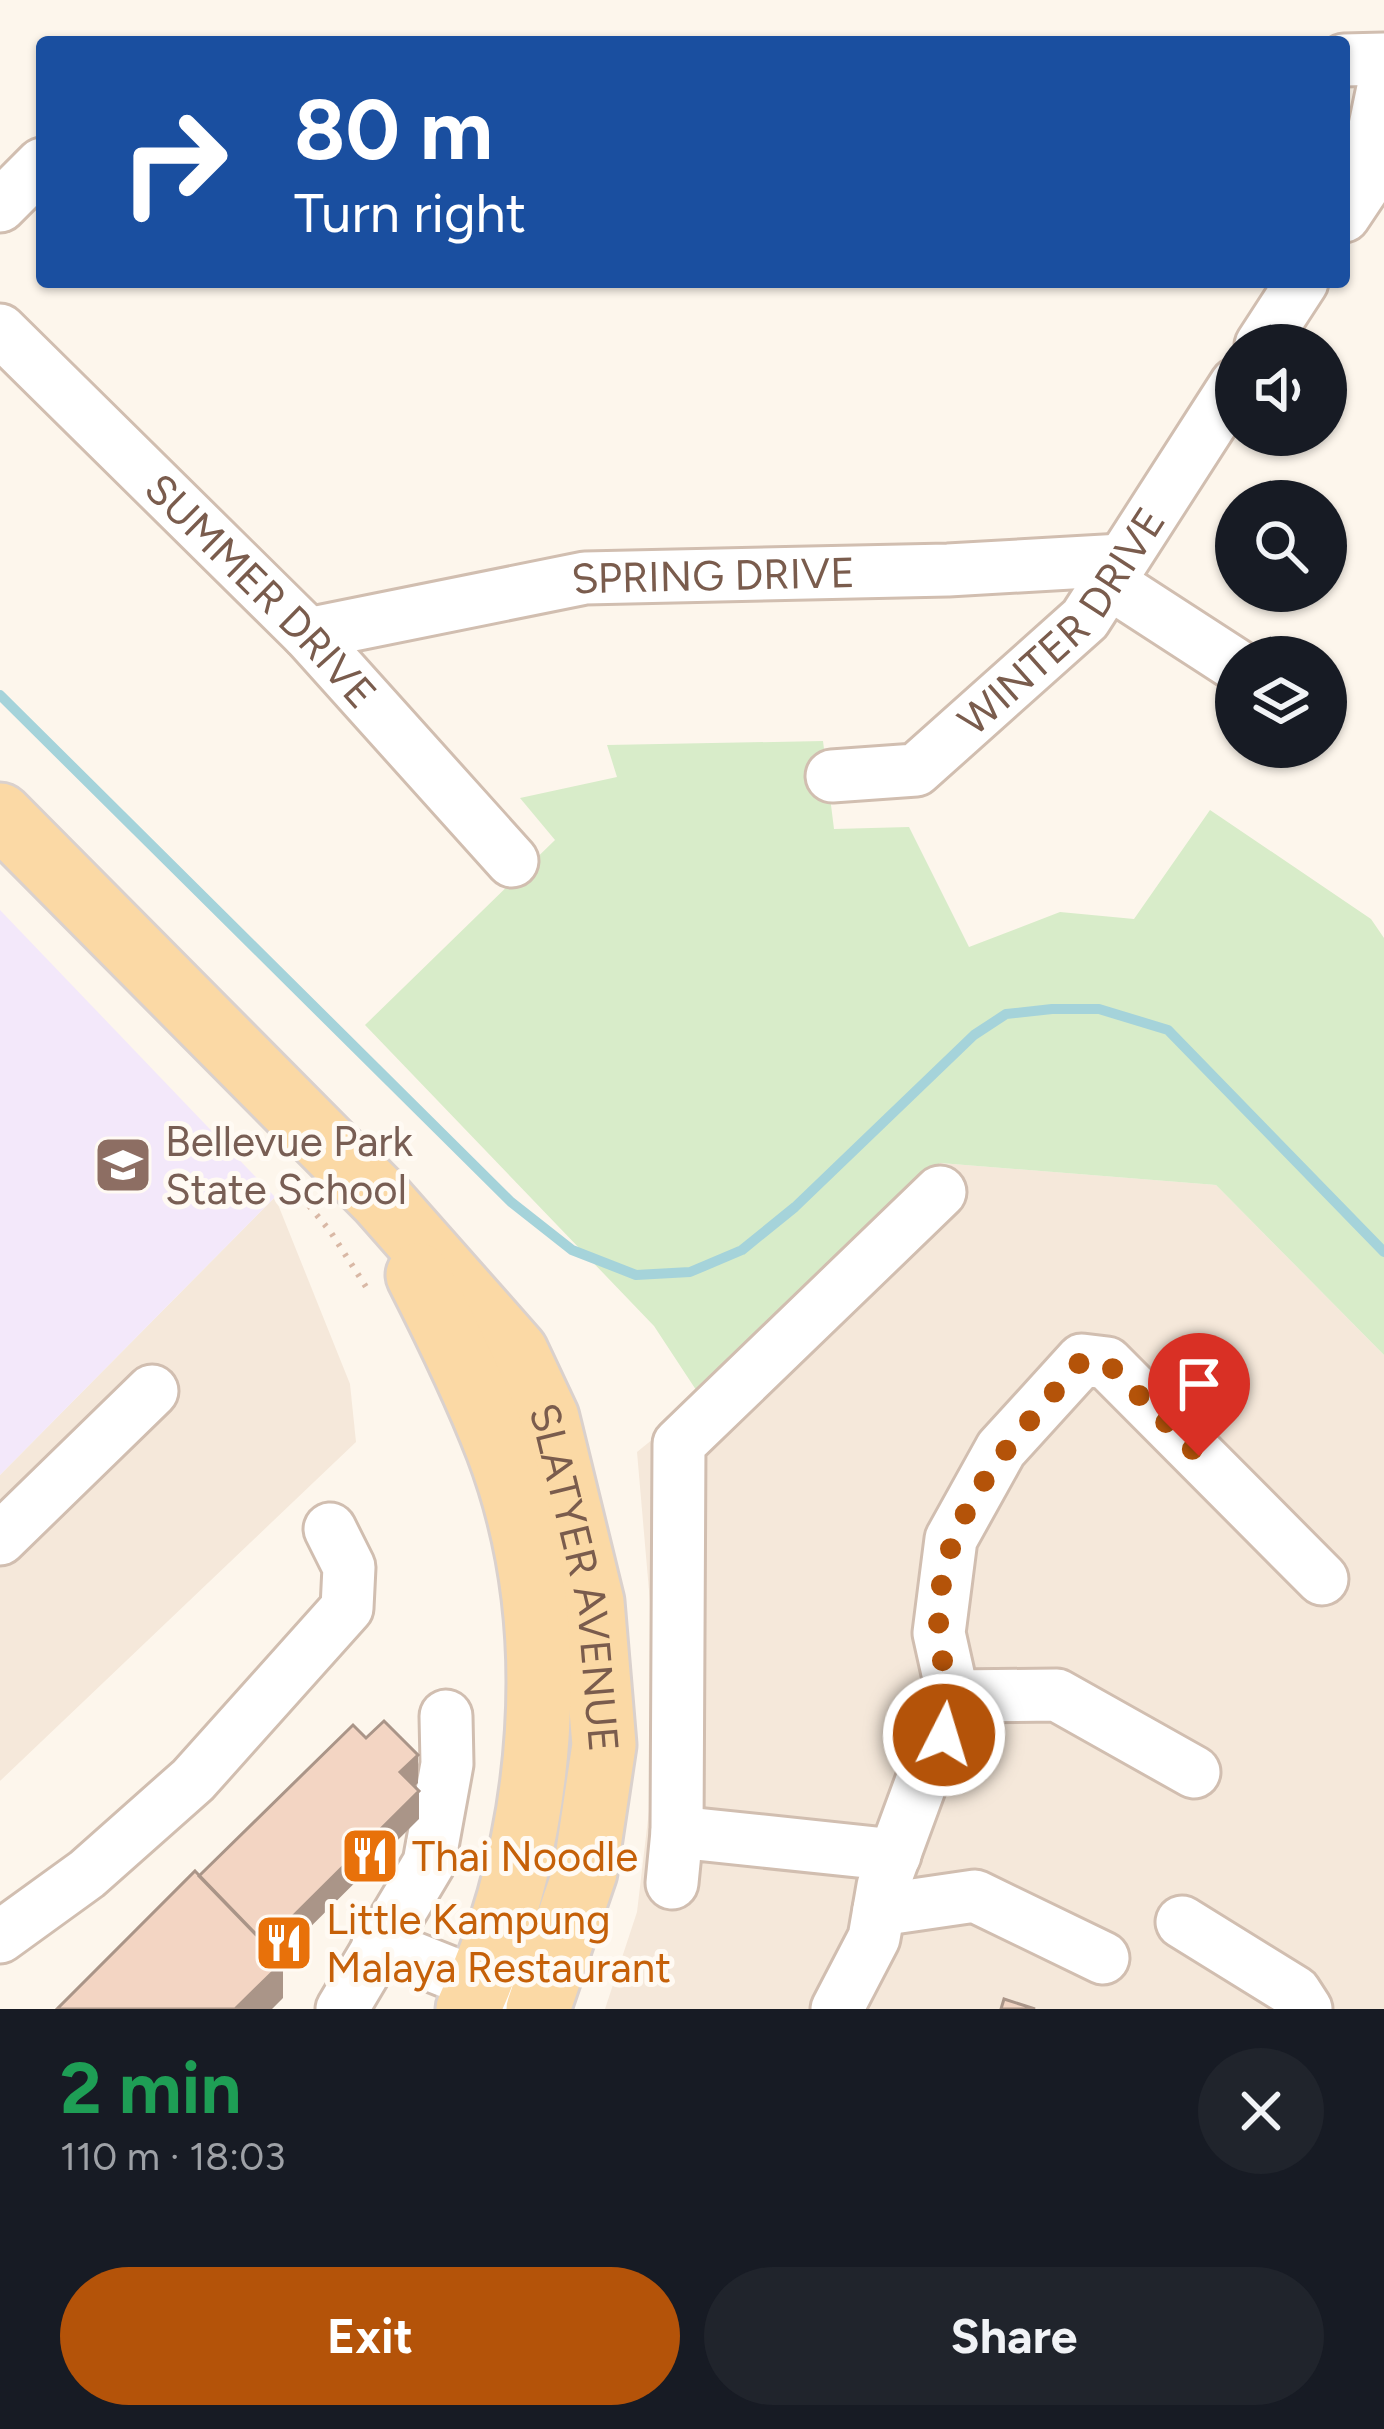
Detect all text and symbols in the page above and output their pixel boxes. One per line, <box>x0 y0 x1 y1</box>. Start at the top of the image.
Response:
text: 80 m <box>294 79 493 180</box>
icon: right <box>96 84 252 240</box>
text: Turn right <box>294 181 526 246</box>
map controls <box>1215 324 1347 768</box>
button: sound <box>1215 324 1347 456</box>
street label: SUMMER DRIVE <box>135 463 388 718</box>
button: search <box>1215 480 1347 612</box>
street label: WINTER DRIVE <box>947 498 1176 746</box>
street label: SPRING DRIVE <box>567 547 855 606</box>
button: layers <box>1215 636 1347 768</box>
place label: Bellevue Park State School <box>165 1116 414 1215</box>
school or university icon: Bellevue Park State School <box>92 1134 154 1196</box>
pin <box>1148 1333 1250 1456</box>
icon: arrive <box>1166 1351 1232 1417</box>
street label: SLATYER AVENUE <box>518 1395 630 1754</box>
position arrow <box>881 1672 1007 1798</box>
restaurant icon: Thai Noodle <box>339 1825 401 1887</box>
place label: Thai Noodle <box>412 1831 638 1882</box>
place label: Little Kampung Malaya Restaurant <box>326 1894 671 1993</box>
restaurant icon: Little Kampung Malaya Restaurant <box>253 1912 315 1974</box>
text: 2 min <box>60 2045 241 2131</box>
button: close <box>1198 2048 1324 2174</box>
text: 110 m · 18:03 <box>60 2133 285 2180</box>
button: Exit <box>60 2267 680 2405</box>
button: Share <box>704 2267 1324 2405</box>

